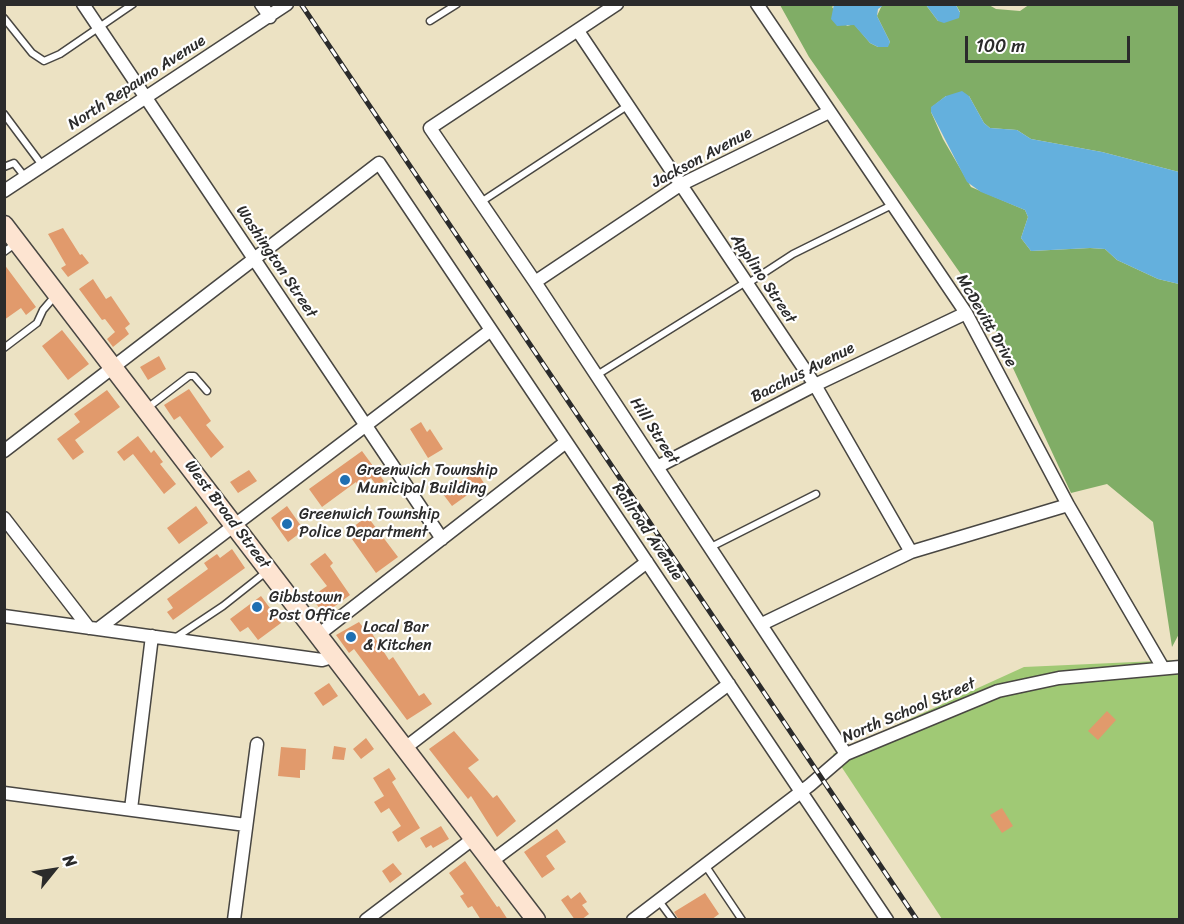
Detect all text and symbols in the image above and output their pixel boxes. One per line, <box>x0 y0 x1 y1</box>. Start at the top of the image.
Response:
scale bar <box>968 24 1133 62</box>
text: 100 m <box>976 30 1025 62</box>
street label: North Repauno Avenue <box>65 31 209 135</box>
street label: Jackson Avenue <box>649 124 755 192</box>
street label: Washington Street <box>231 202 321 322</box>
street label: Applino Street <box>726 231 800 327</box>
street label: McDevitt Drive <box>952 271 1020 371</box>
street label: Bacchus Avenue <box>748 339 858 407</box>
street label: Hill Street <box>625 394 683 468</box>
street label: West Broad Street <box>180 457 274 573</box>
place label: Greenwich Township Municipal Building <box>357 461 498 499</box>
marker: Greenwich Township Municipal Building <box>338 473 352 487</box>
street label: Railroad Avenue <box>607 480 687 584</box>
place label: Greenwich Township Police Department <box>299 505 440 543</box>
marker: Greenwich Township Police Department <box>280 517 294 531</box>
place label: Gibbstown Post Office <box>269 588 351 626</box>
marker: Gibbstown Post Office <box>250 600 264 614</box>
place label: Local Bar & Kitchen <box>363 618 432 656</box>
marker: Local Bar & Kitchen <box>344 630 358 644</box>
street label: North School Street <box>839 674 979 748</box>
north arrow <box>24 840 84 900</box>
text: N <box>55 849 85 873</box>

